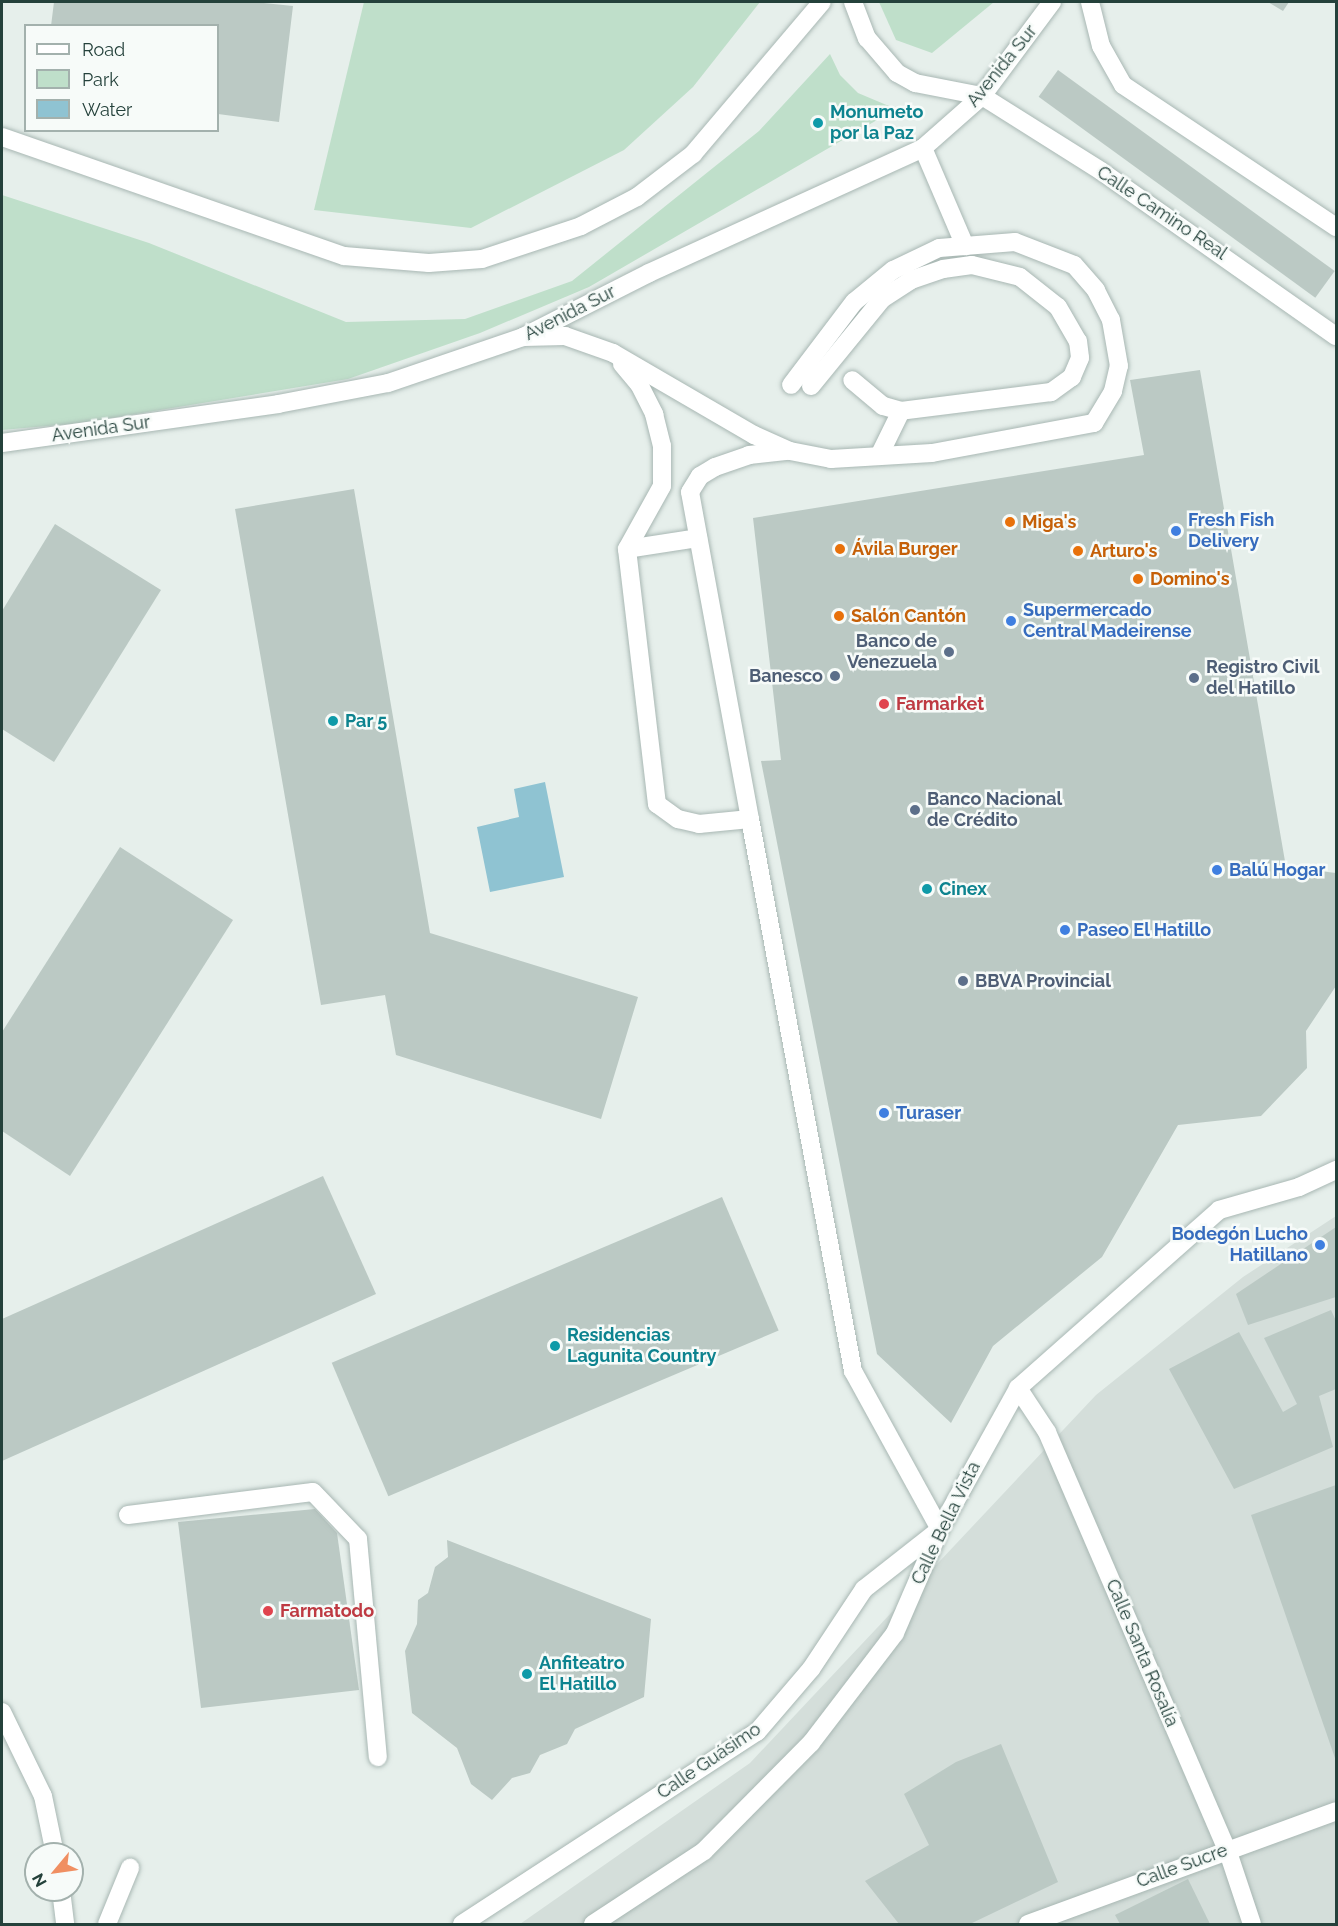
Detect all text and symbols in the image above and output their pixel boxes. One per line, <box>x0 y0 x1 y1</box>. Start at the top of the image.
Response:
street label: Avenida Sur <box>962 21 1042 111</box>
legend <box>24 24 219 132</box>
text: Road <box>82 39 125 60</box>
text: Park <box>82 69 119 90</box>
text: Water <box>82 99 132 120</box>
place label: Monumeto por la Paz <box>830 102 923 144</box>
marker: Monumeto por la Paz <box>811 116 825 130</box>
street label: Calle Camino Real <box>1093 161 1231 265</box>
street label: Avenida Sur <box>521 281 619 345</box>
street label: Avenida Sur <box>50 411 152 447</box>
place label: Fresh Fish Delivery <box>1188 510 1274 552</box>
place label: Miga's <box>1022 511 1076 533</box>
marker: Miga's <box>1003 515 1017 529</box>
marker: Fresh Fish Delivery <box>1169 524 1183 538</box>
place label: Ávila Burger <box>852 538 958 560</box>
place label: Arturo's <box>1090 540 1157 562</box>
marker: Ávila Burger <box>833 542 847 556</box>
marker: Arturo's <box>1071 544 1085 558</box>
place label: Domino's <box>1150 568 1230 590</box>
marker: Domino's <box>1131 572 1145 586</box>
place label: Supermercado Central Madeirense <box>1023 600 1192 642</box>
place label: Salón Cantón <box>851 605 966 627</box>
marker: Salón Cantón <box>832 609 846 623</box>
marker: Supermercado Central Madeirense <box>1004 614 1018 628</box>
place label: Banco de Venezuela <box>847 631 937 674</box>
marker: Banco de Venezuela <box>942 645 956 659</box>
place label: Registro Civil del Hatillo <box>1206 657 1319 700</box>
place label: Banesco <box>749 665 823 687</box>
marker: Banesco <box>828 669 842 683</box>
marker: Registro Civil del Hatillo <box>1187 671 1201 685</box>
place label: Farmarket <box>896 693 984 715</box>
marker: Farmarket <box>877 697 891 711</box>
place label: Par 5 <box>345 710 388 732</box>
marker: Par 5 <box>326 714 340 728</box>
place label: Banco Nacional de Crédito <box>927 789 1062 832</box>
marker: Banco Nacional de Crédito <box>908 803 922 817</box>
place label: Balú Hogar <box>1229 859 1326 881</box>
marker: Balú Hogar <box>1210 863 1224 877</box>
place label: Cinex <box>939 878 987 900</box>
marker: Cinex <box>920 882 934 896</box>
place label: Paseo El Hatillo <box>1077 919 1212 941</box>
marker: Paseo El Hatillo <box>1058 923 1072 937</box>
place label: BBVA Provincial <box>975 970 1111 992</box>
marker: BBVA Provincial <box>956 974 970 988</box>
place label: Turaser <box>896 1102 961 1124</box>
marker: Turaser <box>877 1106 891 1120</box>
place label: Bodegón Lucho Hatillano <box>1171 1224 1308 1266</box>
marker: Bodegón Lucho Hatillano <box>1313 1238 1327 1252</box>
place label: Residencias Lagunita Country <box>567 1325 716 1368</box>
marker: Residencias Lagunita Country <box>548 1339 562 1353</box>
street label: Calle Bella Vista <box>907 1458 985 1588</box>
street label: Calle Santa Rosalía <box>1101 1576 1183 1730</box>
place label: Farmatodo <box>280 1600 374 1622</box>
marker: Farmatodo <box>261 1604 275 1618</box>
place label: Anfiteatro El Hatillo <box>539 1653 625 1696</box>
marker: Anfiteatro El Hatillo <box>520 1667 534 1681</box>
street label: Calle Guásimo <box>653 1718 765 1804</box>
street label: Calle Sucre <box>1134 1840 1230 1892</box>
north arrow <box>24 1842 84 1902</box>
text: N <box>28 1870 51 1890</box>

